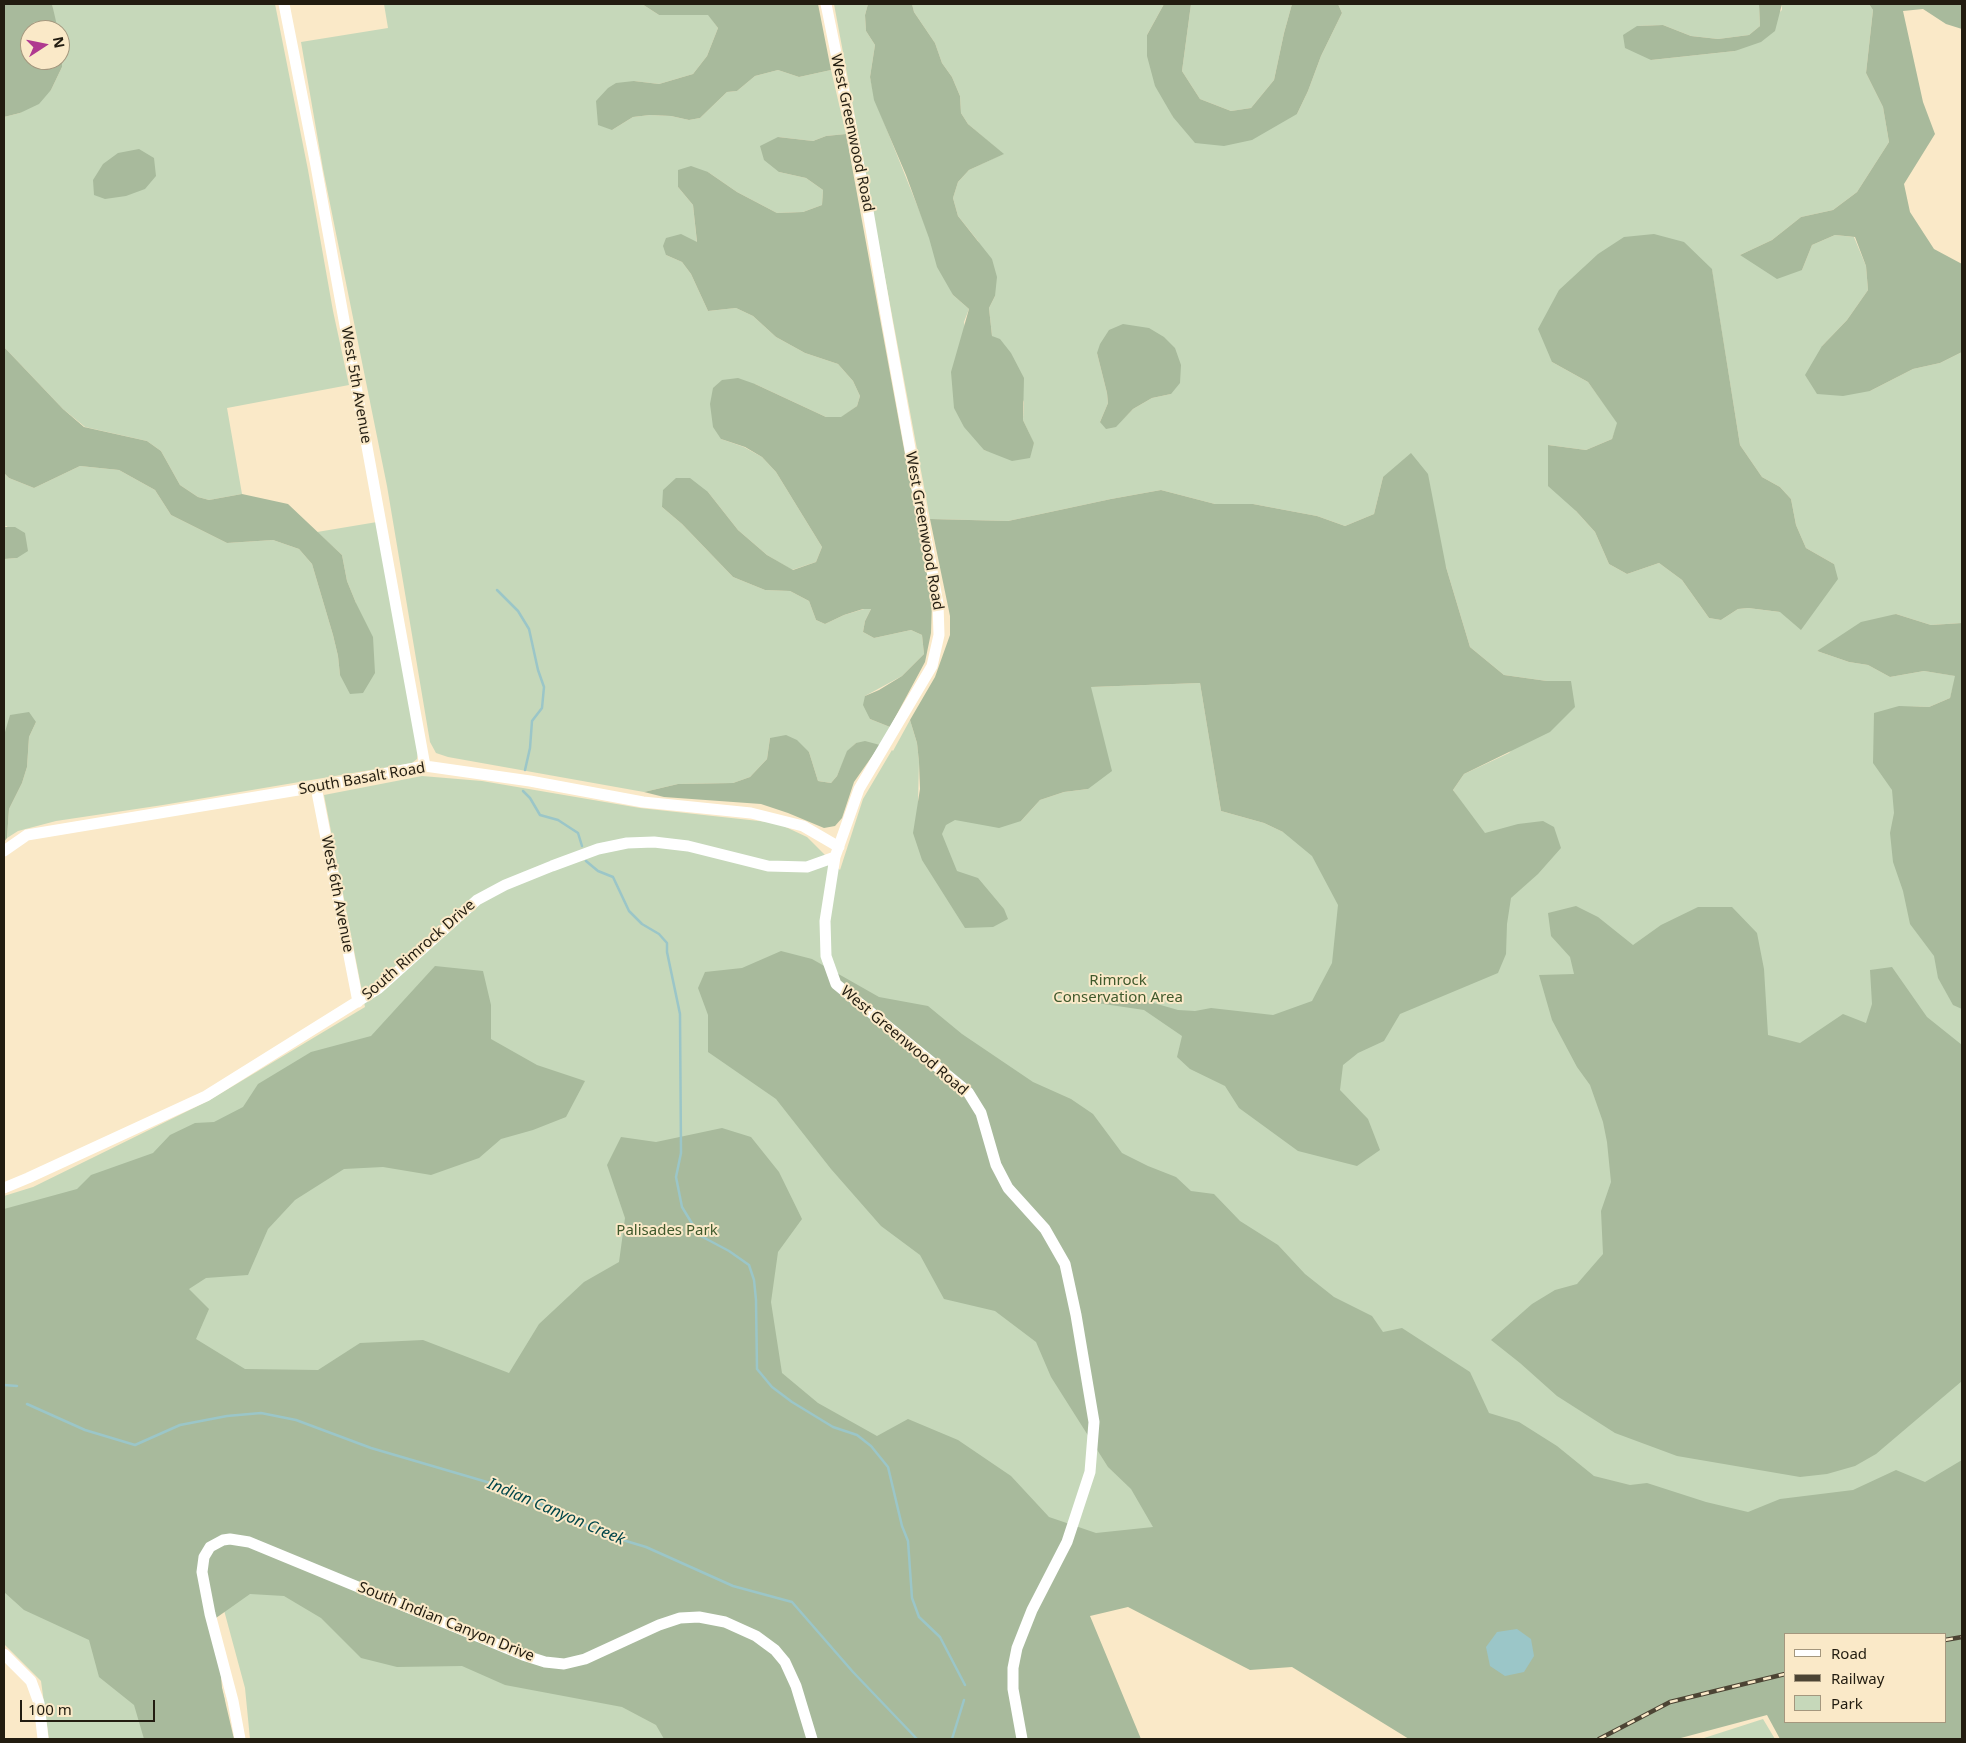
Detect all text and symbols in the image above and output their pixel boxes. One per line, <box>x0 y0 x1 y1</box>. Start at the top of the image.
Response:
north arrow <box>20 20 70 70</box>
text: N <box>49 35 70 50</box>
street label: West Greenwood Road <box>826 53 878 213</box>
street label: West 5th Avenue <box>337 325 375 445</box>
street label: West Greenwood Road <box>901 450 947 612</box>
street label: South Basalt Road <box>297 759 427 799</box>
street label: West 6th Avenue <box>317 834 357 954</box>
street label: South Rimrock Drive <box>359 896 479 1004</box>
park label: Rimrock Conservation Area <box>1053 972 1183 1007</box>
street label: West Greenwood Road <box>837 982 971 1100</box>
park label: Palisades Park <box>616 1222 718 1240</box>
water label: Indian Canyon Creek <box>484 1474 628 1550</box>
street label: South Indian Canyon Drive <box>355 1578 537 1666</box>
legend <box>1784 1633 1946 1723</box>
text: Road <box>1831 1643 1867 1663</box>
text: Railway <box>1831 1668 1884 1688</box>
scale bar <box>22 1690 158 1722</box>
text: Park <box>1831 1693 1863 1713</box>
text: 100 m <box>28 1699 72 1719</box>

